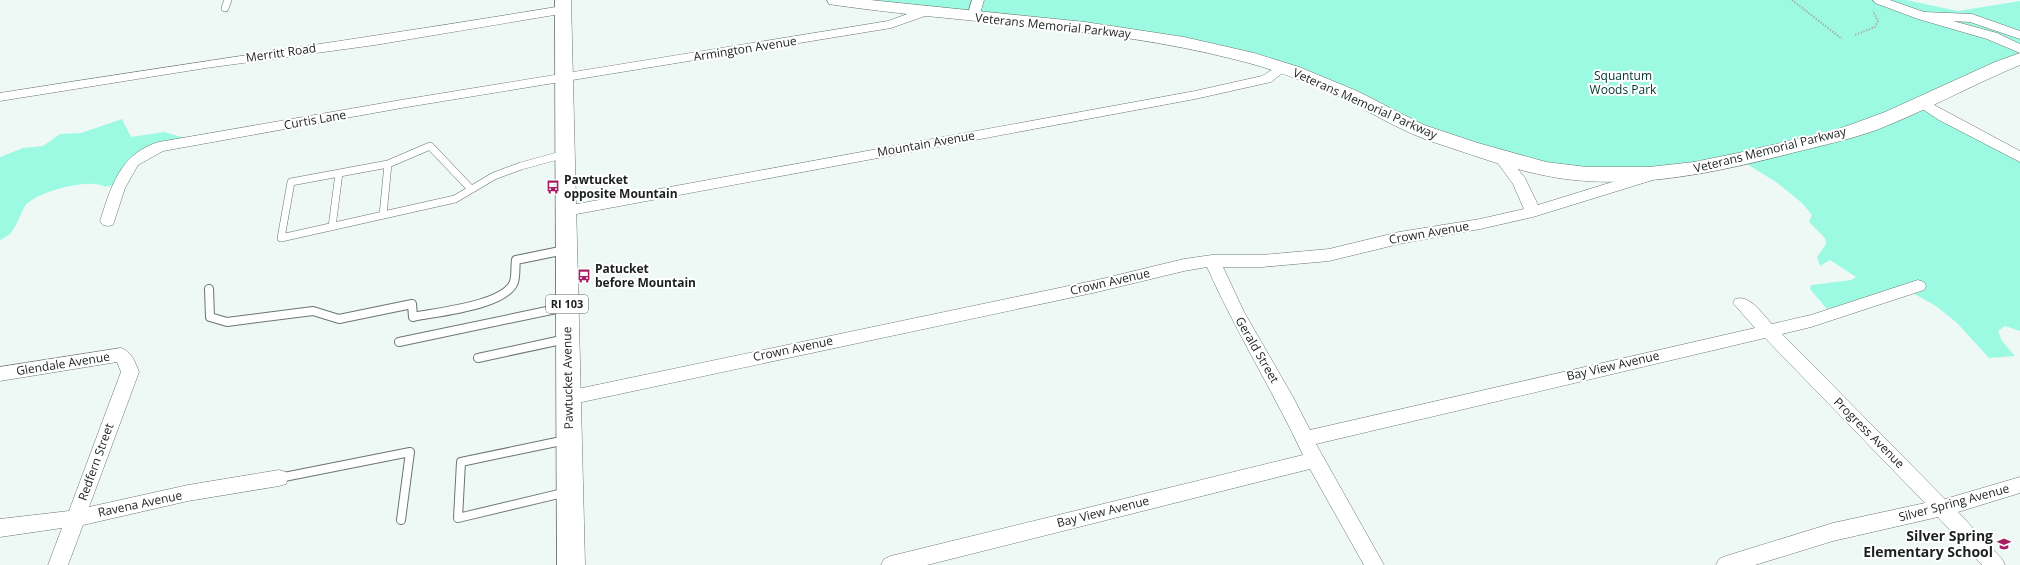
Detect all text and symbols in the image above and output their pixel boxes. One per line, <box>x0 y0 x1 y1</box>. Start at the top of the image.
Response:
street label: Veterans Memorial Parkway <box>974 9 1133 42</box>
street label: Armington Avenue <box>692 32 798 65</box>
street label: Merritt Road <box>245 39 317 66</box>
street label: Veterans Memorial Parkway <box>1290 64 1441 144</box>
park label: Squantum Woods Park <box>1590 67 1657 98</box>
street label: Curtis Lane <box>282 106 348 133</box>
street label: Veterans Memorial Parkway <box>1692 122 1849 177</box>
street label: Mountain Avenue <box>876 127 976 160</box>
place label: Pawtucket opposite Mountain <box>564 171 678 202</box>
bus stop icon: Pawtucket opposite Mountain <box>545 179 561 195</box>
street label: Crown Avenue <box>1387 217 1471 248</box>
place label: Patucket before Mountain <box>595 260 696 291</box>
street label: Crown Avenue <box>1068 264 1152 299</box>
bus stop icon: Patucket before Mountain <box>576 268 592 284</box>
road number: RI 103 <box>546 295 588 313</box>
street label: Gerald Street <box>1232 313 1283 386</box>
street label: Pawtucket Avenue <box>558 326 577 430</box>
street label: Crown Avenue <box>751 332 835 365</box>
street label: Bay View Avenue <box>1565 347 1661 384</box>
street label: Glendale Avenue <box>15 348 111 379</box>
street label: Progress Avenue <box>1830 393 1909 472</box>
street label: Redfern Street <box>74 421 117 503</box>
street label: Silver Spring Avenue <box>1897 479 2011 525</box>
street label: Ravena Avenue <box>96 486 184 521</box>
street label: Bay View Avenue <box>1055 492 1151 531</box>
place label: Silver Spring Elementary School <box>1863 526 1993 561</box>
school or university icon: Silver Spring Elementary School <box>1996 536 2012 552</box>

